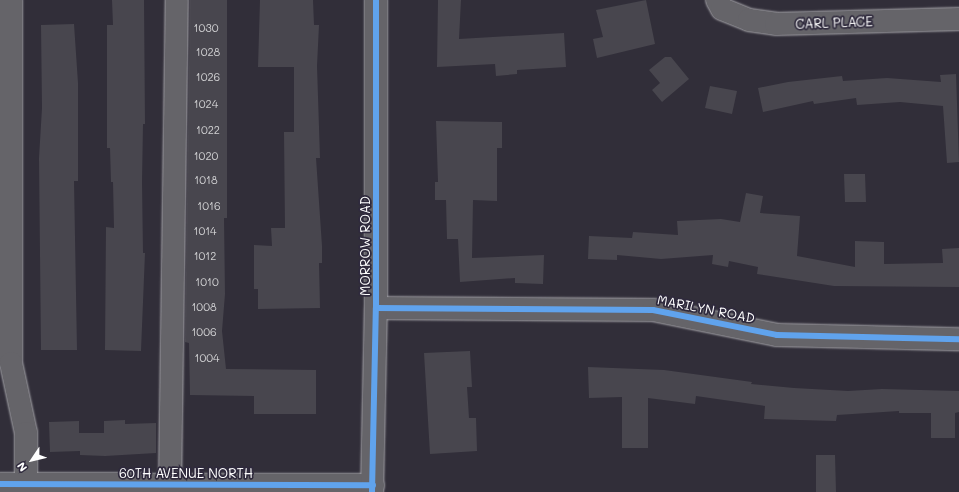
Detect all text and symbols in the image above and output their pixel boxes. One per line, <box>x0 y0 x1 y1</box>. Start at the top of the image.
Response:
street label: CARL PLACE <box>795 14 873 32</box>
house number: 1030 <box>194 21 218 35</box>
house number: 1028 <box>196 45 220 59</box>
house number: 1026 <box>196 70 220 84</box>
house number: 1024 <box>194 97 218 111</box>
house number: 1022 <box>196 123 220 137</box>
house number: 1020 <box>194 149 218 163</box>
house number: 1018 <box>194 173 218 187</box>
street label: MORROW ROAD <box>357 196 373 296</box>
house number: 1016 <box>197 199 221 213</box>
house number: 1014 <box>193 224 217 238</box>
house number: 1012 <box>194 249 216 263</box>
house number: 1010 <box>195 275 219 289</box>
street label: MARILYN ROAD <box>656 292 756 326</box>
house number: 1008 <box>191 300 217 314</box>
house number: 1006 <box>191 325 217 339</box>
house number: 1004 <box>195 351 219 365</box>
north arrow <box>12 440 52 480</box>
text: N <box>13 459 30 475</box>
street label: 60TH AVENUE NORTH <box>119 465 253 481</box>

